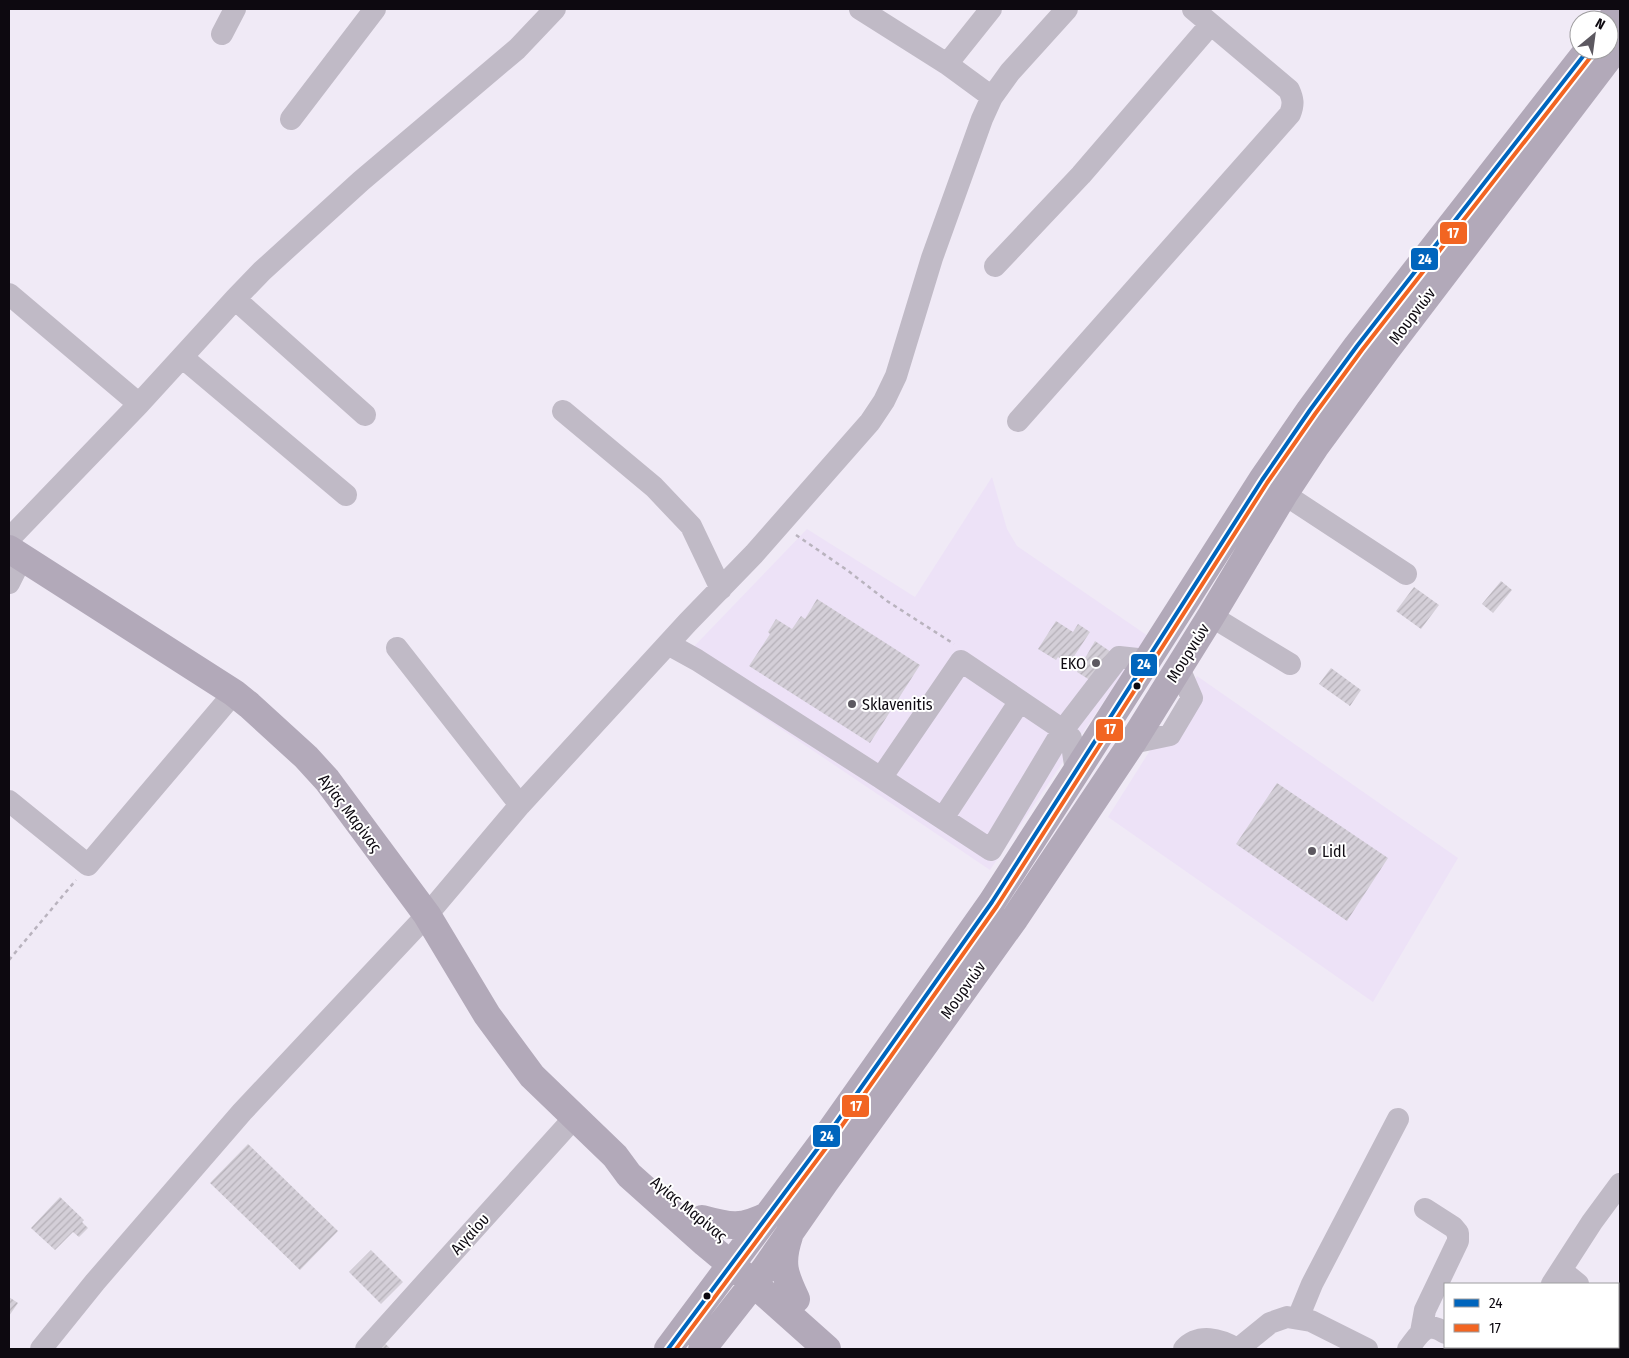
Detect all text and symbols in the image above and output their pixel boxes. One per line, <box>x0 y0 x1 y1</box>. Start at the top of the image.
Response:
north arrow <box>1569 10 1619 60</box>
text: N <box>1592 15 1608 34</box>
line badge: 17 <box>1439 221 1468 245</box>
text: 17 <box>1447 225 1459 242</box>
line badge: 24 <box>1410 247 1439 271</box>
text: 24 <box>1417 251 1432 268</box>
street label: Μουρνιών <box>1385 284 1439 348</box>
street label: Μουρνιών <box>1163 620 1213 686</box>
line badge: 24 <box>1130 653 1158 677</box>
place label: EKO <box>1060 654 1086 673</box>
text: 24 <box>1136 656 1151 673</box>
marker: EKO <box>1090 657 1102 669</box>
unlabelled marker <box>1132 681 1142 691</box>
place label: Sklavenitis <box>862 695 933 714</box>
marker: Sklavenitis <box>846 698 858 710</box>
line badge: 17 <box>1095 718 1124 742</box>
text: 17 <box>1104 721 1116 738</box>
street label: Αγίας Μαρίνας <box>315 770 386 856</box>
place label: Lidl <box>1322 842 1346 861</box>
marker: Lidl <box>1306 845 1318 857</box>
street label: Μουρνιών <box>936 958 990 1022</box>
line badge: 17 <box>841 1094 870 1118</box>
text: 17 <box>850 1098 862 1115</box>
line badge: 24 <box>812 1124 841 1148</box>
text: 24 <box>819 1128 834 1145</box>
street label: Αγίας Μαρίνας <box>647 1172 731 1246</box>
street label: Αιγαίου <box>447 1210 493 1258</box>
legend <box>1444 1283 1619 1348</box>
unlabelled marker <box>702 1291 712 1301</box>
text: 24 <box>1489 1294 1503 1312</box>
text: 17 <box>1489 1319 1501 1337</box>

